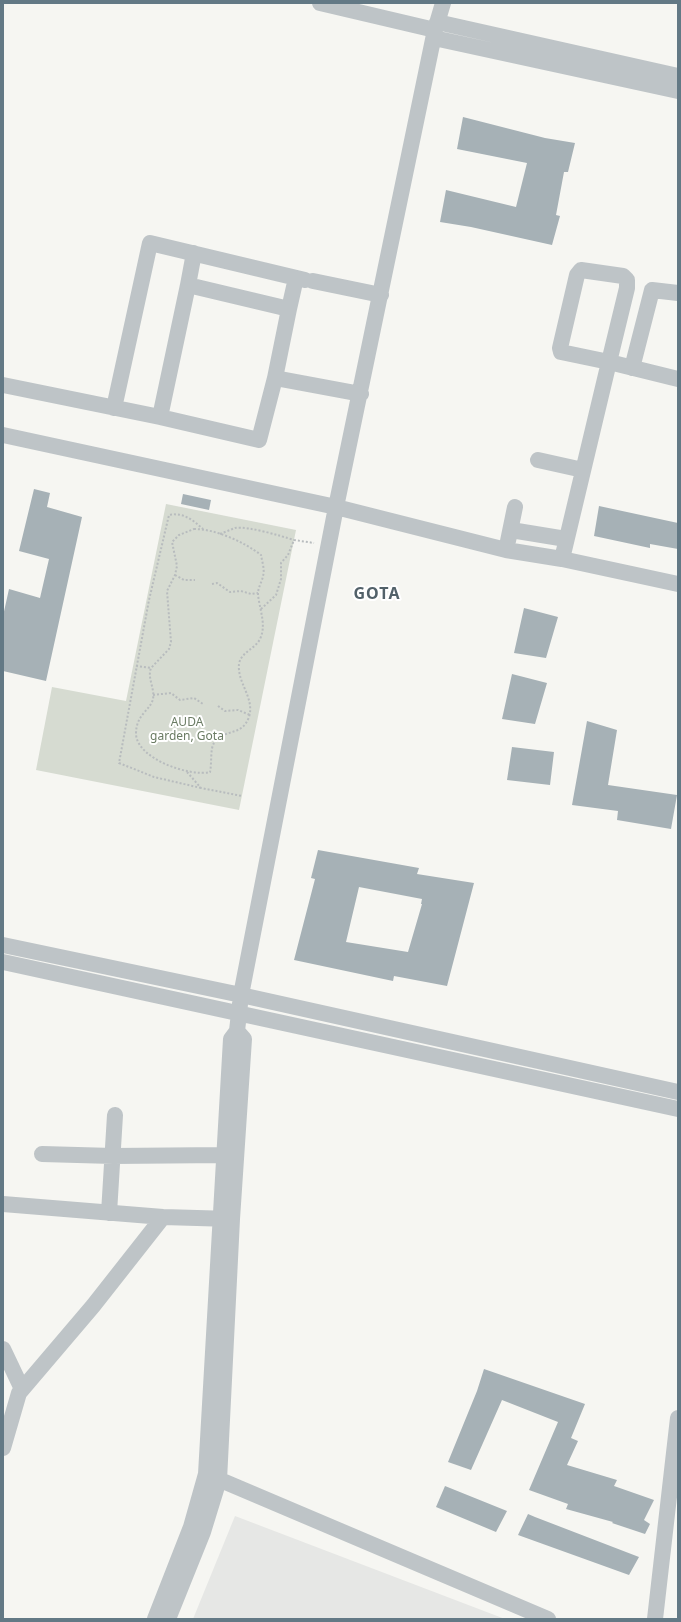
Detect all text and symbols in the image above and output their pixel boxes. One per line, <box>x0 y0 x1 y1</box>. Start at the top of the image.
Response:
district label: GOTA <box>354 584 400 604</box>
park label: AUDA garden, Gota <box>150 716 224 744</box>

